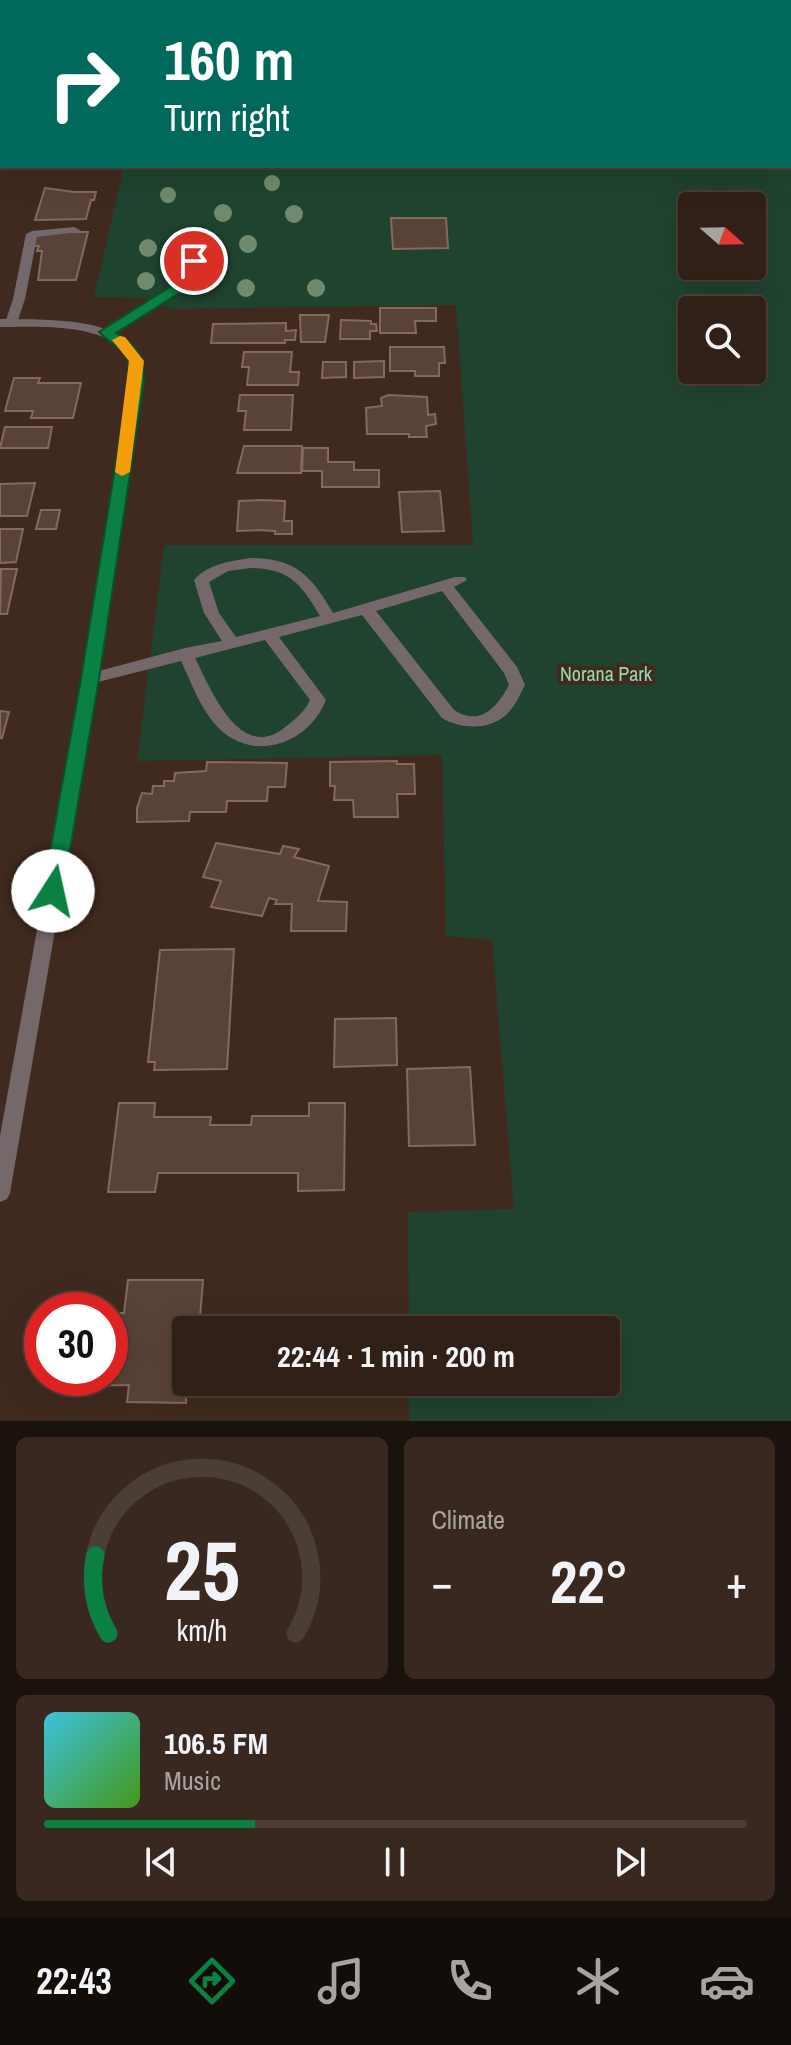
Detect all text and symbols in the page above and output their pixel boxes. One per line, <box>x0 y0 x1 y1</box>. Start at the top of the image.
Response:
text: 160 m <box>164 22 294 97</box>
icon: right <box>32 32 136 136</box>
text: Turn right <box>164 94 289 142</box>
north arrow <box>678 192 766 280</box>
map controls <box>678 192 766 384</box>
pin <box>160 227 228 295</box>
icon: arrive <box>172 239 216 283</box>
button: search <box>678 296 766 384</box>
park label: Norana Park <box>560 660 653 687</box>
position arrow <box>11 849 95 933</box>
speed limit sign: 30 <box>24 1292 128 1396</box>
text: 22:44 · 1 min · 200 m <box>277 1336 515 1376</box>
text: Climate <box>432 1502 505 1537</box>
text: 25 <box>164 1514 240 1626</box>
text: 22° <box>550 1541 629 1622</box>
text: − <box>432 1552 453 1612</box>
text: + <box>726 1552 747 1612</box>
text: km/h <box>176 1611 227 1650</box>
text: 106.5 FM <box>164 1723 268 1763</box>
text: Music <box>164 1763 221 1798</box>
icon: previous <box>139 1840 183 1884</box>
icon: pause <box>373 1840 417 1884</box>
icon: next <box>608 1840 652 1884</box>
icon: directions <box>184 1953 240 2009</box>
icon: music <box>313 1953 369 2009</box>
icon: phone <box>442 1953 498 2009</box>
icon: climate <box>570 1953 626 2009</box>
icon: car <box>699 1953 755 2009</box>
text: 22:43 <box>36 1957 112 2005</box>

